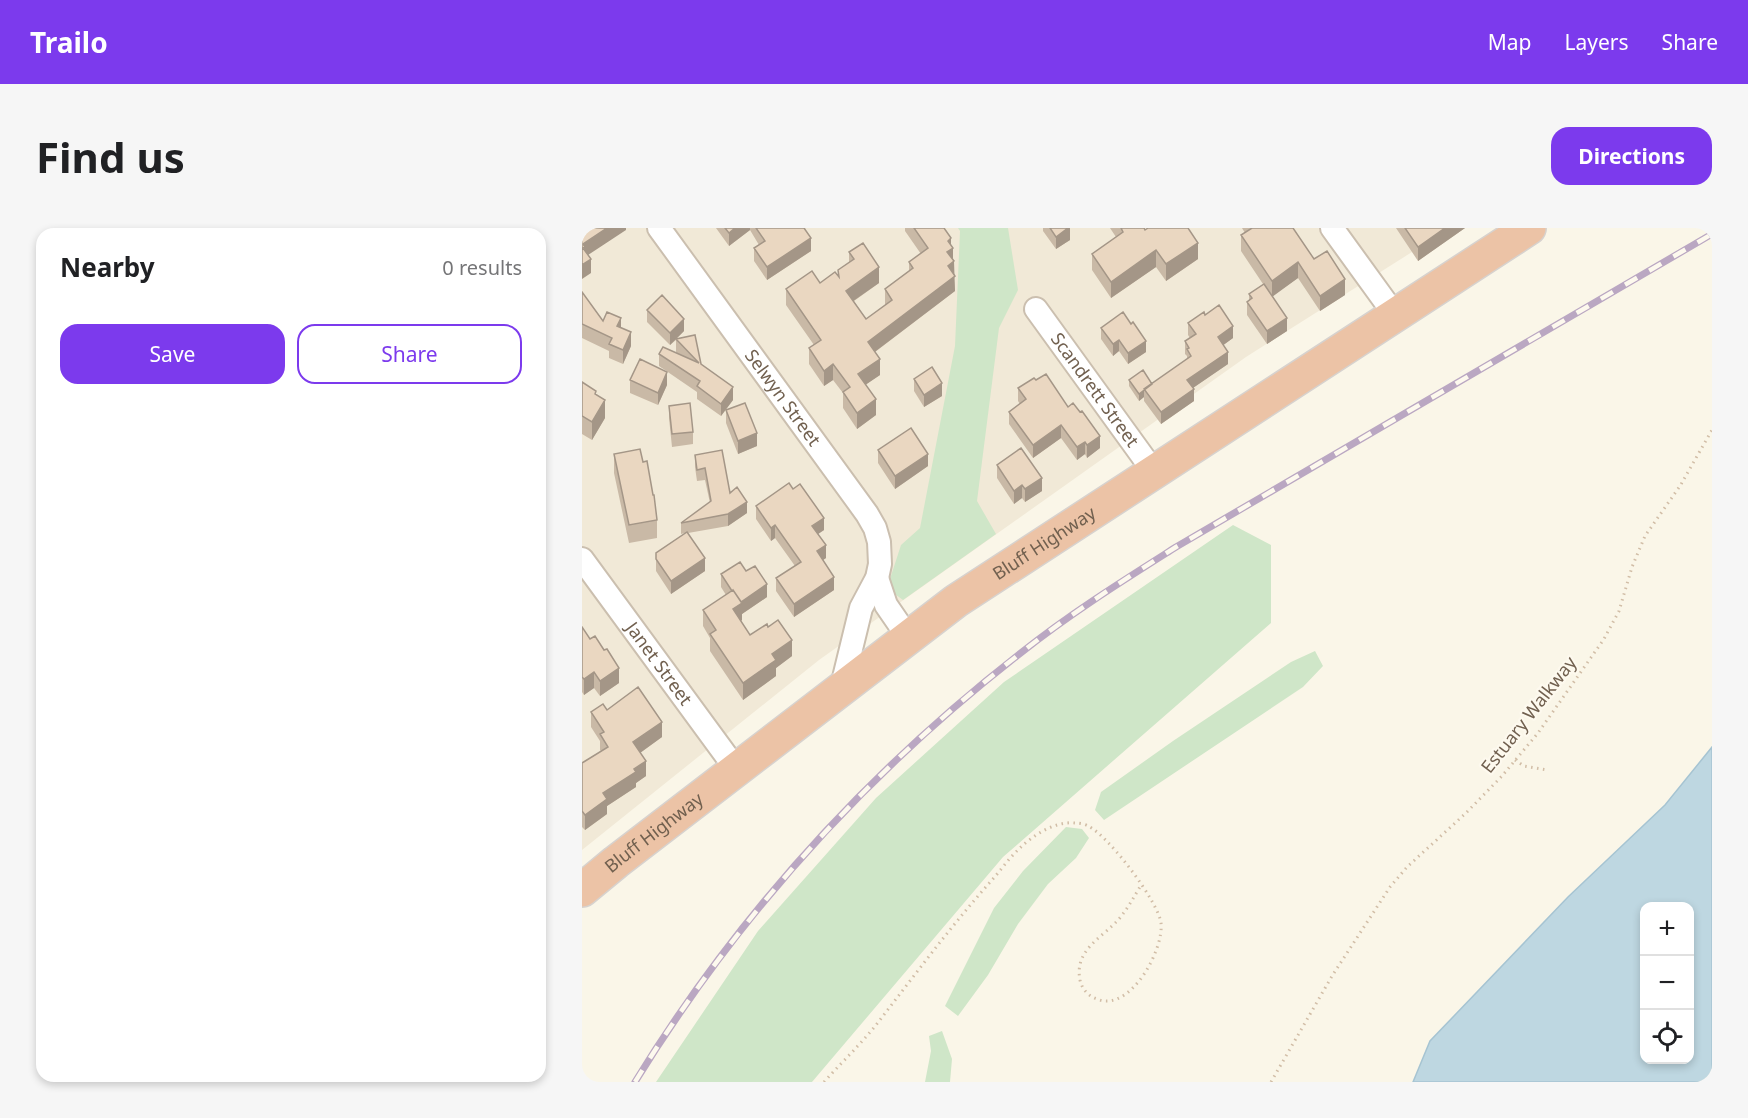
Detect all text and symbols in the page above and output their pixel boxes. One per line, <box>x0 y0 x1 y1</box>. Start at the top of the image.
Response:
text: Trailo <box>30 23 108 61</box>
text: Map <box>1488 28 1532 56</box>
text: Layers <box>1565 28 1629 56</box>
text: Share <box>1662 28 1718 56</box>
button: Directions <box>1551 127 1712 185</box>
text: Find us <box>36 128 185 185</box>
text: Nearby <box>60 249 155 285</box>
text: 0 results <box>442 254 522 281</box>
button: Save <box>60 324 285 384</box>
button: Share <box>297 324 522 384</box>
street label: Scandrett Street <box>1046 327 1145 452</box>
street label: Selwyn Street <box>740 344 827 451</box>
street label: Bluff Highway <box>988 500 1100 585</box>
street label: Janet Street <box>620 615 699 710</box>
street label: Estuary Walkway <box>1475 650 1582 778</box>
street label: Bluff Highway <box>599 786 708 878</box>
map controls <box>1640 902 1694 1064</box>
button: + <box>1640 902 1694 956</box>
button: − <box>1640 956 1694 1010</box>
button: locate <box>1640 1010 1694 1064</box>

